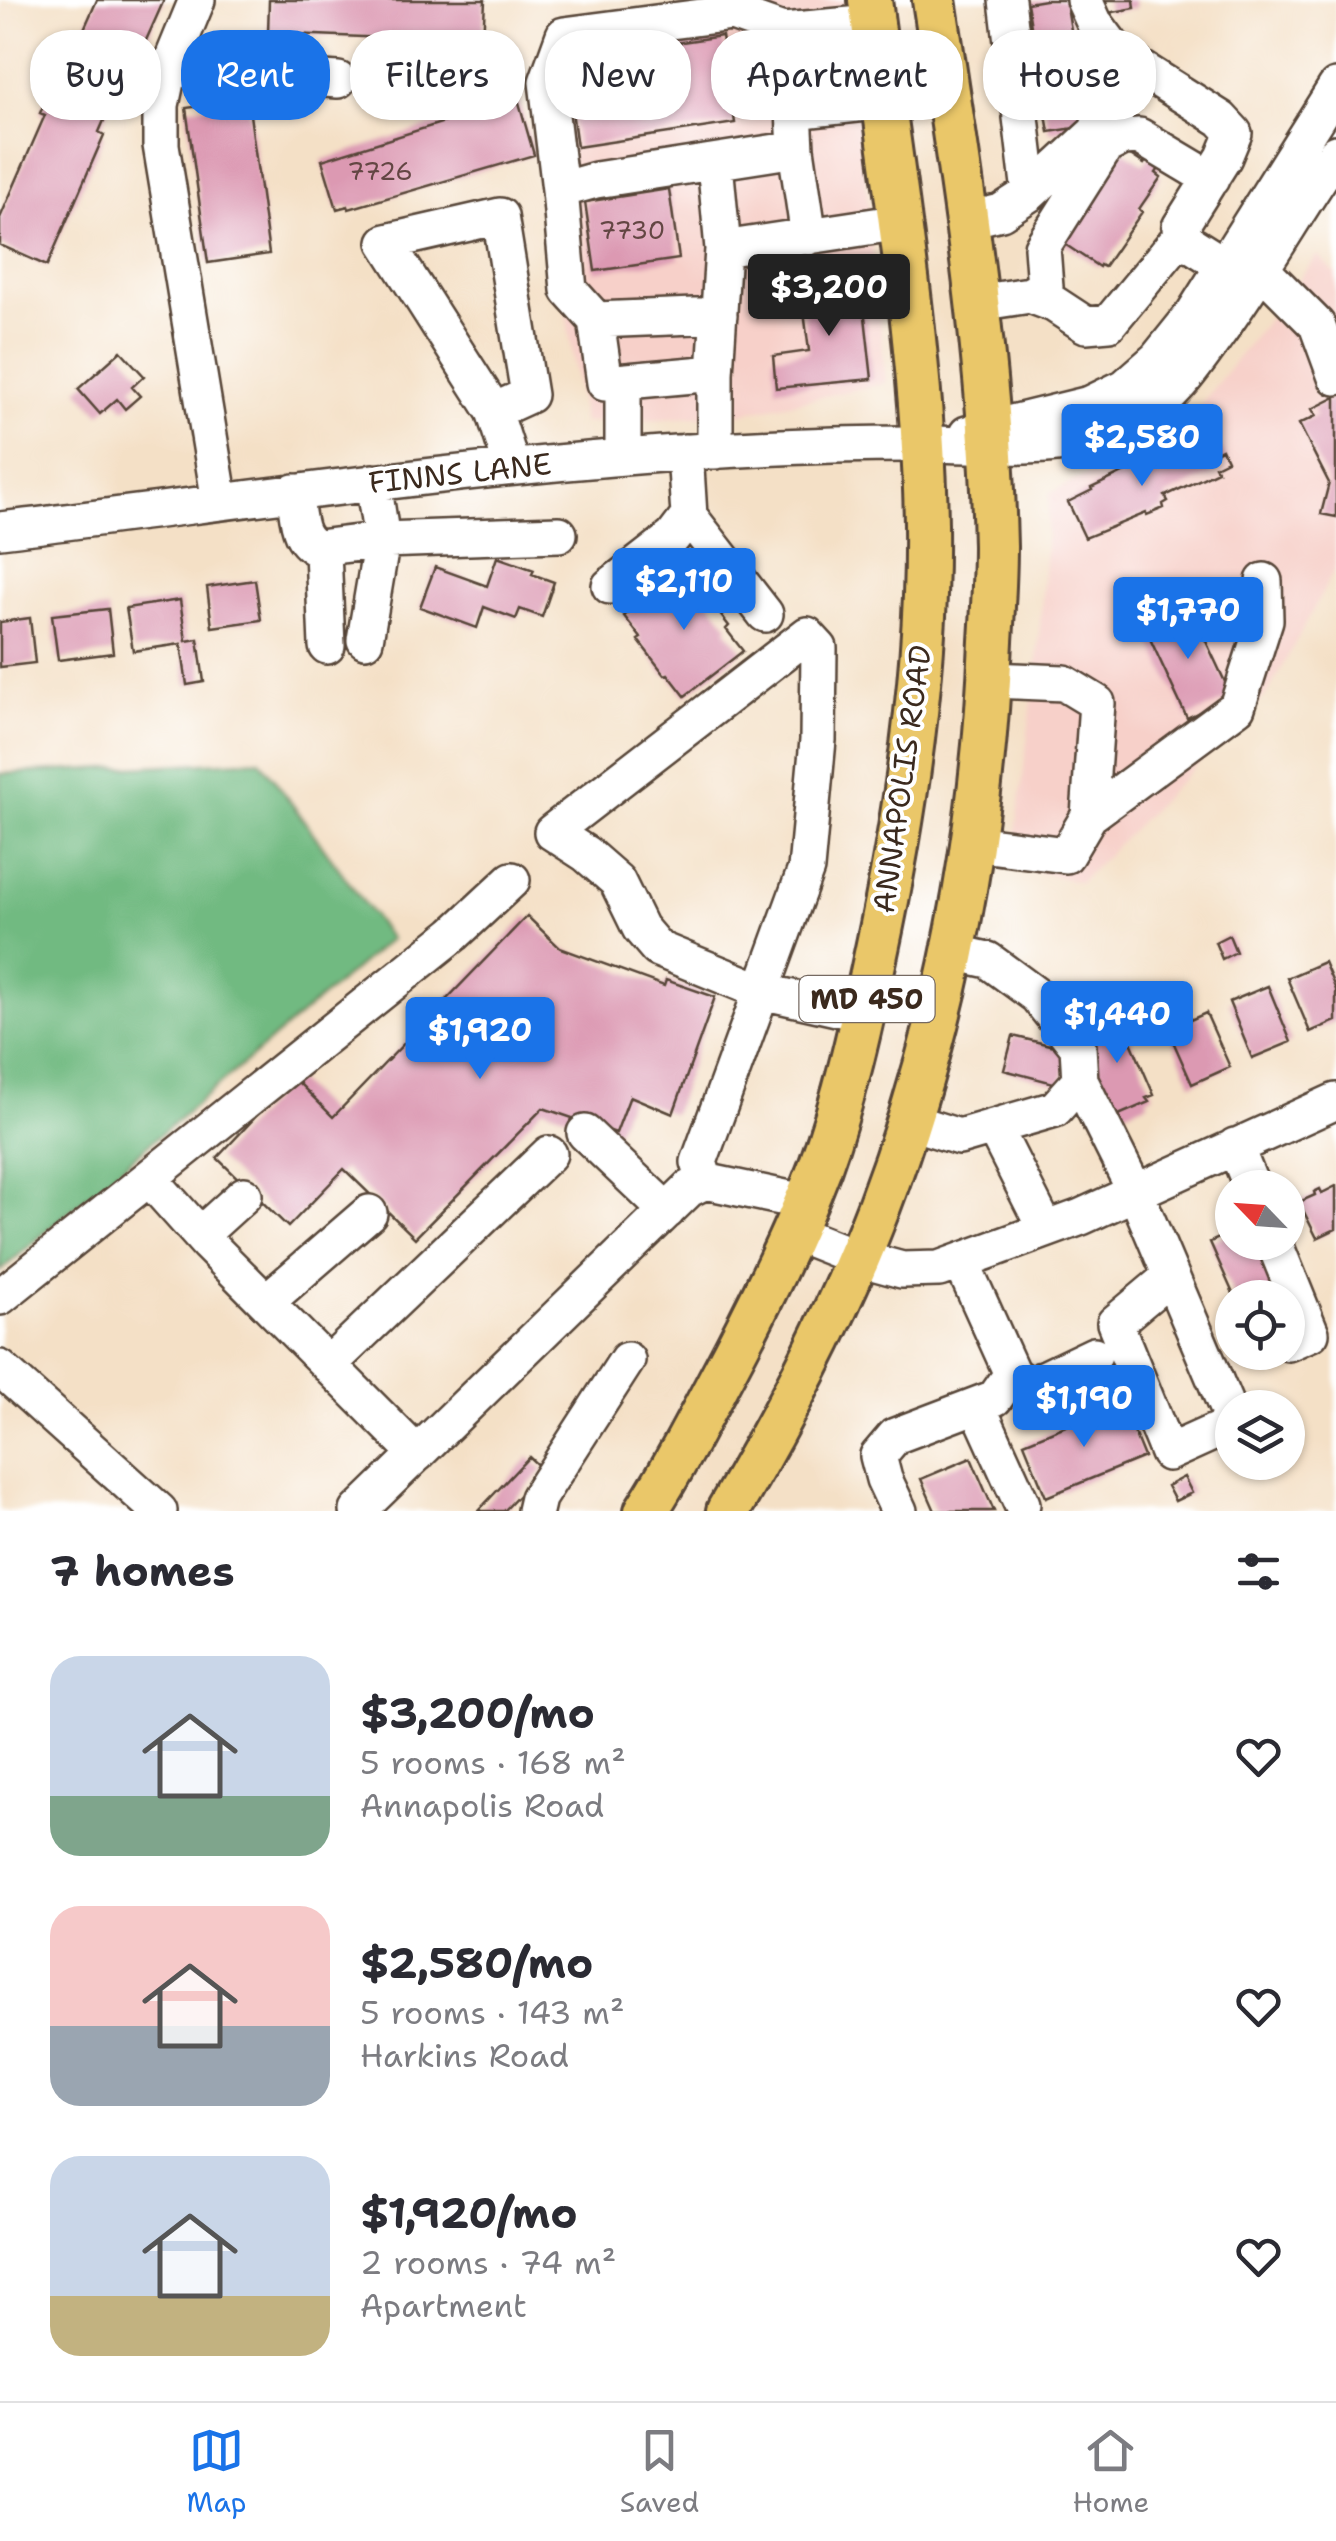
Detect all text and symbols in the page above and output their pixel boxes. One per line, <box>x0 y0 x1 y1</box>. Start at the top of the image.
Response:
chip: Buy <box>30 30 161 120</box>
chip: Rent <box>181 30 330 120</box>
chip: Filters <box>350 30 525 120</box>
chip: New <box>545 30 691 120</box>
chip: Apartment <box>711 30 963 120</box>
chip: House <box>983 30 1156 120</box>
house number: 7726 <box>347 154 413 188</box>
house number: 7730 <box>599 213 665 247</box>
pin: $3,200 <box>748 254 910 339</box>
text: $3,200 <box>770 265 888 308</box>
pin: $2,580 <box>1061 404 1223 489</box>
text: $2,580 <box>1084 415 1200 458</box>
street label: FINNS LANE <box>366 443 554 503</box>
pin: $2,110 <box>603 548 765 633</box>
text: $2,110 <box>635 559 733 602</box>
pin: $1,770 <box>1107 577 1269 662</box>
text: $1,770 <box>1135 588 1241 631</box>
street label: ANNAPOLIS ROAD <box>863 642 941 916</box>
road number: MD 450 <box>800 976 934 1022</box>
pin: $1,440 <box>1036 981 1198 1066</box>
text: $1,440 <box>1063 992 1171 1035</box>
pin: $1,920 <box>399 997 561 1082</box>
text: $1,920 <box>428 1008 532 1051</box>
north arrow <box>1215 1170 1305 1260</box>
map controls <box>1215 1170 1305 1480</box>
button: locate <box>1215 1280 1305 1370</box>
pin: $1,190 <box>1003 1365 1165 1450</box>
text: $1,190 <box>1035 1376 1133 1419</box>
button: layers <box>1215 1390 1305 1480</box>
text: 7 homes <box>50 1543 235 1599</box>
icon: filters <box>1231 1544 1286 1599</box>
text: $3,200/mo <box>360 1685 595 1741</box>
icon: home <box>130 1696 250 1816</box>
icon: heart <box>1231 1729 1286 1784</box>
text: 5 rooms · 168 m² <box>360 1741 626 1784</box>
text: Annapolis Road <box>360 1784 604 1827</box>
text: $2,580/mo <box>360 1935 593 1991</box>
icon: home <box>130 1946 250 2066</box>
icon: heart <box>1231 1979 1286 2034</box>
text: 5 rooms · 143 m² <box>360 1991 625 2034</box>
text: Harkins Road <box>360 2034 569 2077</box>
text: $1,920/mo <box>360 2185 577 2241</box>
icon: home <box>130 2196 250 2316</box>
icon: heart <box>1231 2229 1286 2284</box>
text: 2 rooms · 74 m² <box>360 2241 616 2284</box>
text: Apartment <box>360 2284 527 2327</box>
tab: Map <box>187 2423 247 2521</box>
tab: Saved <box>620 2423 699 2521</box>
tab: Home <box>1072 2423 1149 2521</box>

